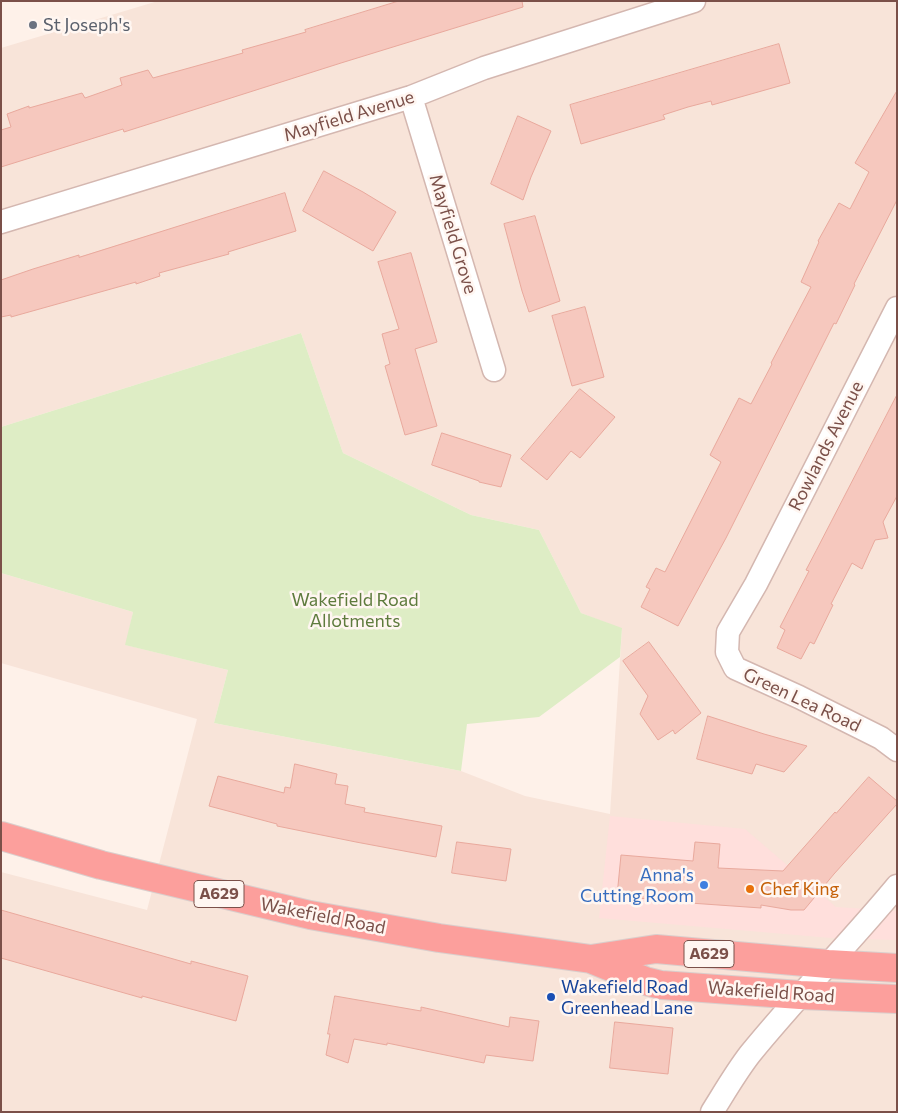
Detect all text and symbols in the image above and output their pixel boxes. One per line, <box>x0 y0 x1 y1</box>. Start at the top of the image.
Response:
place label: St Joseph's <box>43 14 130 36</box>
marker: St Joseph's <box>27 19 39 31</box>
street label: Mayfield Avenue <box>281 86 417 146</box>
street label: Mayfield Grove <box>425 171 481 297</box>
street label: Rowlands Avenue <box>784 378 868 514</box>
park label: Wakefield Road Allotments <box>291 589 419 632</box>
street label: Green Lea Road <box>740 663 864 737</box>
place label: Anna's Cutting Room <box>580 864 694 906</box>
place label: Chef King <box>760 878 839 900</box>
marker: Anna's Cutting Room <box>698 879 710 891</box>
road number: A629 <box>194 881 244 908</box>
marker: Chef King <box>744 883 756 895</box>
street label: Wakefield Road <box>259 893 387 939</box>
road number: A629 <box>684 941 734 968</box>
place label: Wakefield Road Greenhead Lane <box>561 976 693 1019</box>
street label: Wakefield Road <box>707 977 835 1007</box>
marker: Wakefield Road Greenhead Lane <box>545 991 557 1003</box>

